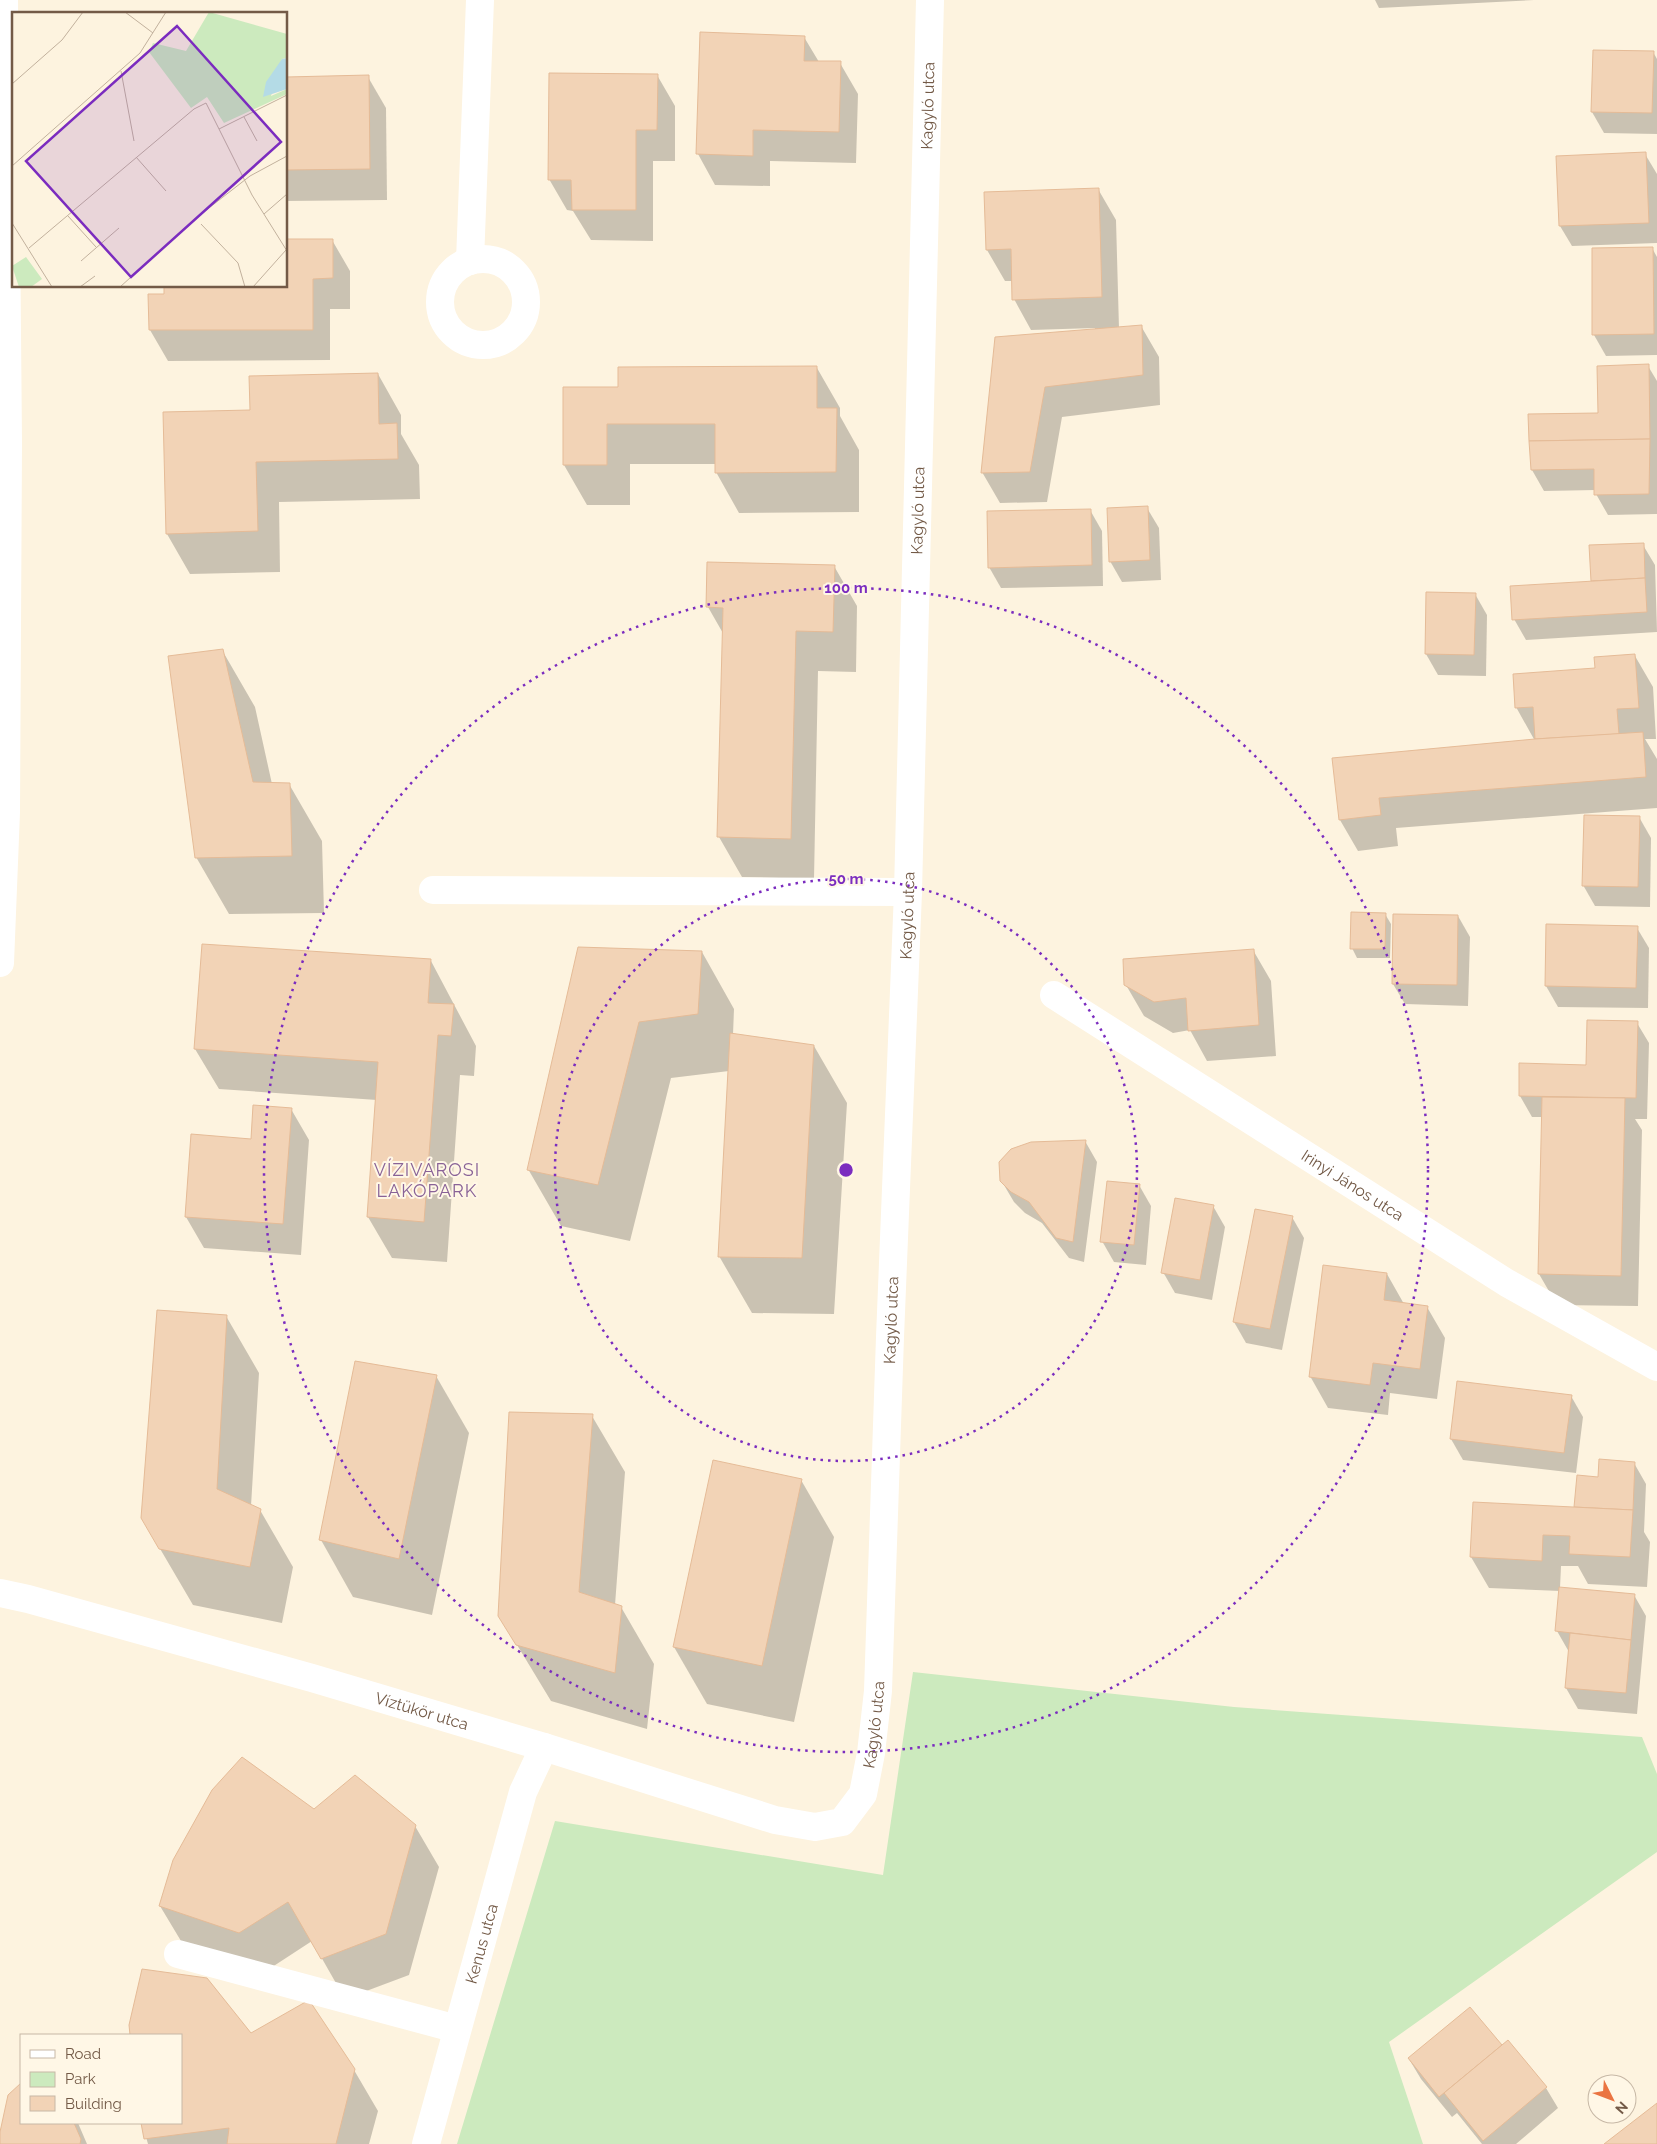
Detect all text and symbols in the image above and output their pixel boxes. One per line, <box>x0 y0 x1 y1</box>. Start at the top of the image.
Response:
inset map <box>12 12 288 288</box>
street label: Kagyló utca <box>917 62 938 150</box>
street label: Kagyló utca <box>907 466 928 555</box>
text: 100 m <box>824 579 868 597</box>
text: 50 m <box>828 870 864 888</box>
street label: Kagyló utca <box>896 871 919 960</box>
street label: Irinyi János utca <box>1298 1146 1407 1225</box>
district label: VÍZIVÁROSI LAKÓPARK <box>374 1158 480 1201</box>
centre of rings <box>837 1161 855 1179</box>
street label: Kagyló utca <box>880 1276 902 1364</box>
street label: Kagyló utca <box>859 1681 888 1770</box>
street label: Víztükör utca <box>373 1688 471 1734</box>
street label: Kenus utca <box>462 1901 502 1986</box>
legend <box>20 2034 182 2124</box>
text: Road <box>65 2045 101 2063</box>
text: Park <box>65 2070 96 2088</box>
north arrow <box>1587 2074 1637 2124</box>
text: Building <box>65 2095 122 2113</box>
text: N <box>1612 2098 1631 2117</box>

